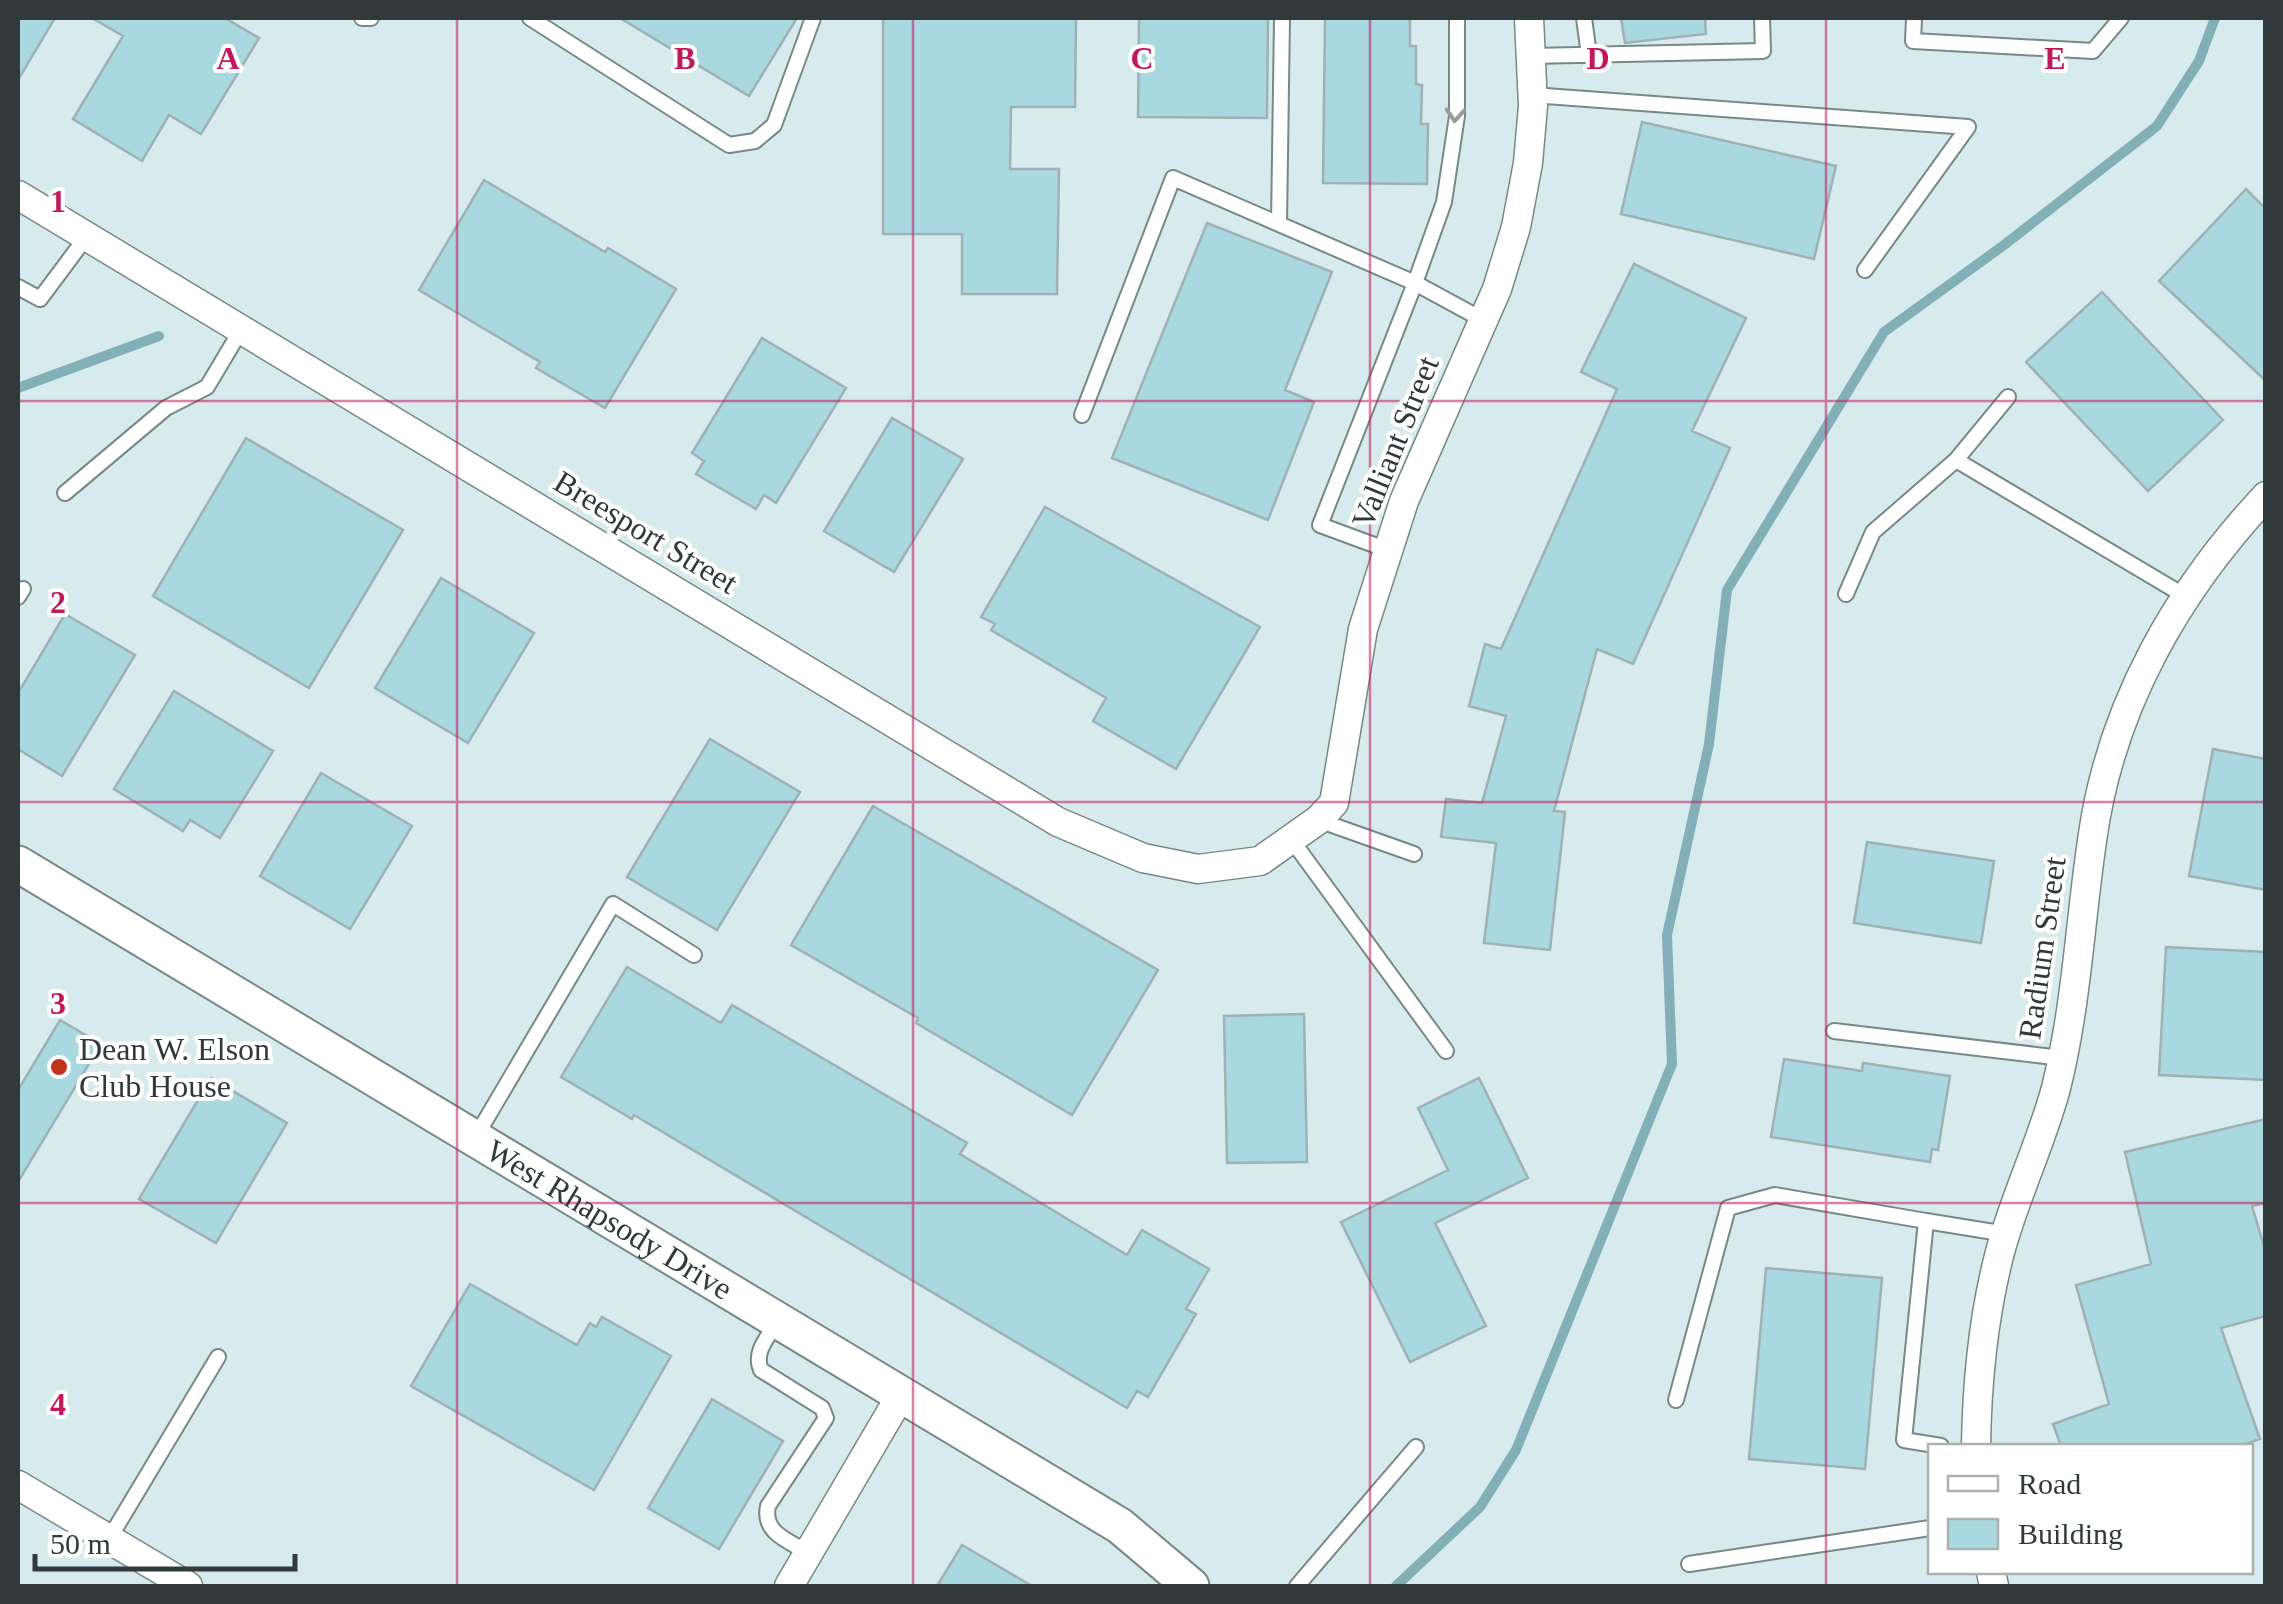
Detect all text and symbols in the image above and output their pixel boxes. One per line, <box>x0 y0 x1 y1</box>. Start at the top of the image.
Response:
text: A <box>216 40 240 76</box>
text: B <box>674 40 696 76</box>
text: C <box>1130 40 1154 76</box>
text: D <box>1586 40 1610 76</box>
text: E <box>2044 40 2066 76</box>
one-way arrow <box>1445 107 1467 123</box>
text: 1 <box>50 183 66 219</box>
street label: Valliant Street <box>1344 351 1446 533</box>
street label: Breesport Street <box>548 463 744 601</box>
text: 2 <box>50 584 66 620</box>
street label: Radium Street <box>2011 854 2073 1042</box>
text: 3 <box>50 985 66 1021</box>
place label: Dean W. Elson Club House <box>79 1031 270 1104</box>
marker: Dean W. Elson Club House <box>48 1056 70 1078</box>
street label: West Rhapsody Drive <box>480 1132 739 1307</box>
text: 4 <box>50 1386 66 1422</box>
legend <box>1928 1444 2253 1574</box>
text: Road <box>2018 1467 2081 1500</box>
scale bar <box>35 1509 295 1571</box>
text: Building <box>2018 1517 2123 1550</box>
text: 50 m <box>50 1527 111 1560</box>

